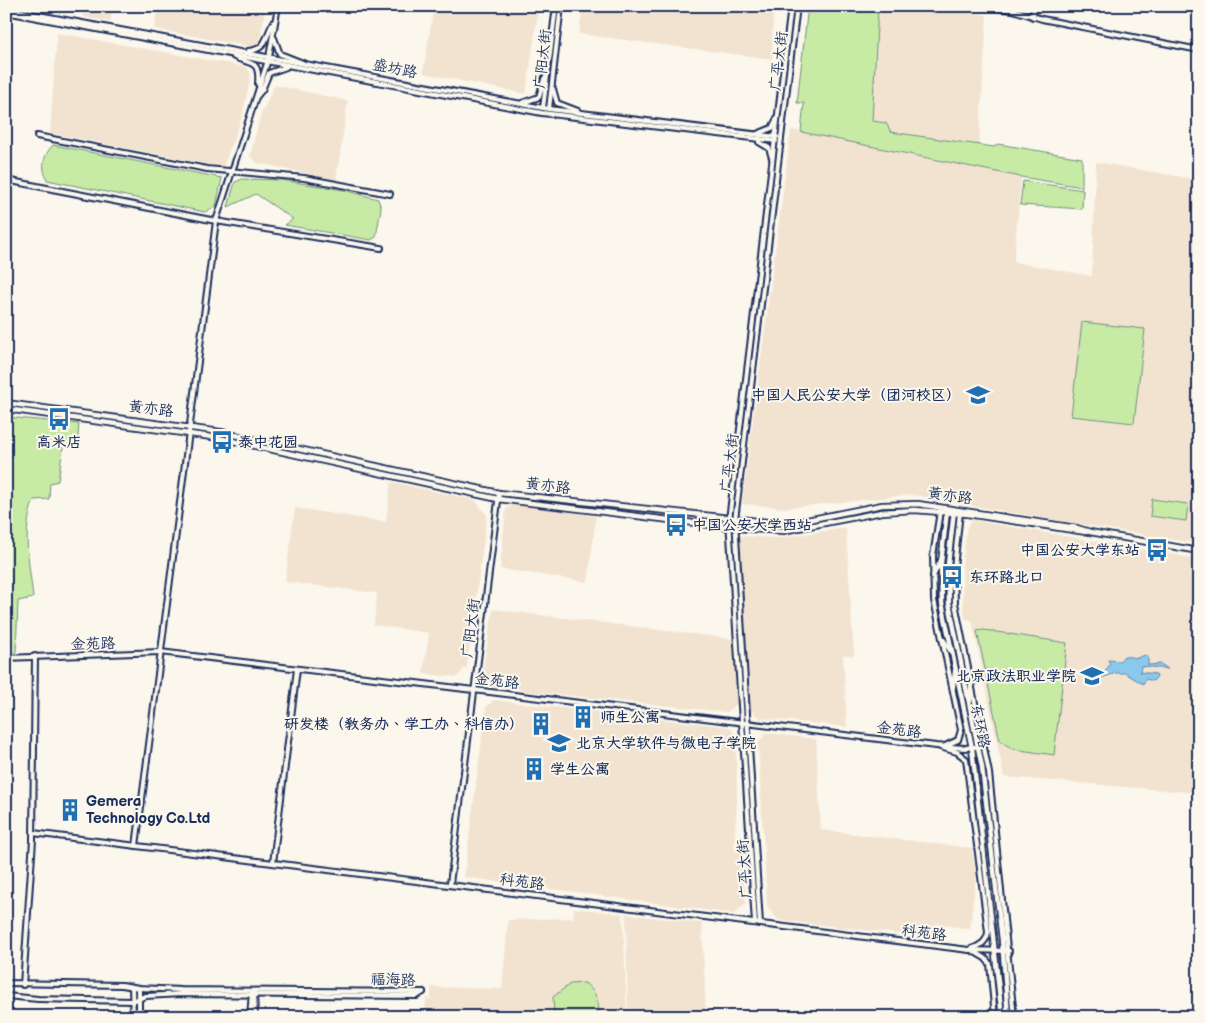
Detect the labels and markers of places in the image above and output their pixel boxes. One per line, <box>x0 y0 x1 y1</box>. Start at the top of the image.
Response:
school or university icon: 中国人民公安大学（团河校区） <box>965 382 991 408</box>
place label: 中国人民公安大学（团河校区） <box>751 386 961 405</box>
bus stop icon: 高米店 <box>46 406 72 432</box>
bus stop icon: 泰中花园 <box>209 429 235 455</box>
place label: 高米店 <box>36 433 82 452</box>
place label: 泰中花园 <box>238 433 298 452</box>
bus stop icon: 中国公安大学西站 <box>663 512 689 538</box>
place label: 中国公安大学西站 <box>692 516 812 535</box>
bus stop icon: 中国公安大学东站 <box>1144 537 1170 563</box>
place label: 中国公安大学东站 <box>1020 541 1140 560</box>
bus stop icon: 东环路北口 <box>939 564 965 590</box>
place label: 东环路北口 <box>969 568 1044 587</box>
school or university icon: 北京政法职业学院 <box>1079 663 1105 689</box>
place label: 北京政法职业学院 <box>956 667 1076 686</box>
building icon: 师生公寓 <box>570 704 596 730</box>
place label: 师生公寓 <box>600 708 660 727</box>
building icon: 研发楼（教务办、学工办、科信办） <box>528 711 554 737</box>
place label: 研发楼（教务办、学工办、科信办） <box>284 715 524 734</box>
school or university icon: 北京大学软件与微电子学院 <box>546 730 572 756</box>
place label: 北京大学软件与微电子学院 <box>576 734 756 753</box>
building icon: 学生公寓 <box>521 756 547 782</box>
place label: 学生公寓 <box>550 760 610 779</box>
place label: Gemera Technology Co.Ltd <box>86 792 210 828</box>
building icon: Gemera Technology Co.Ltd <box>57 797 83 823</box>

